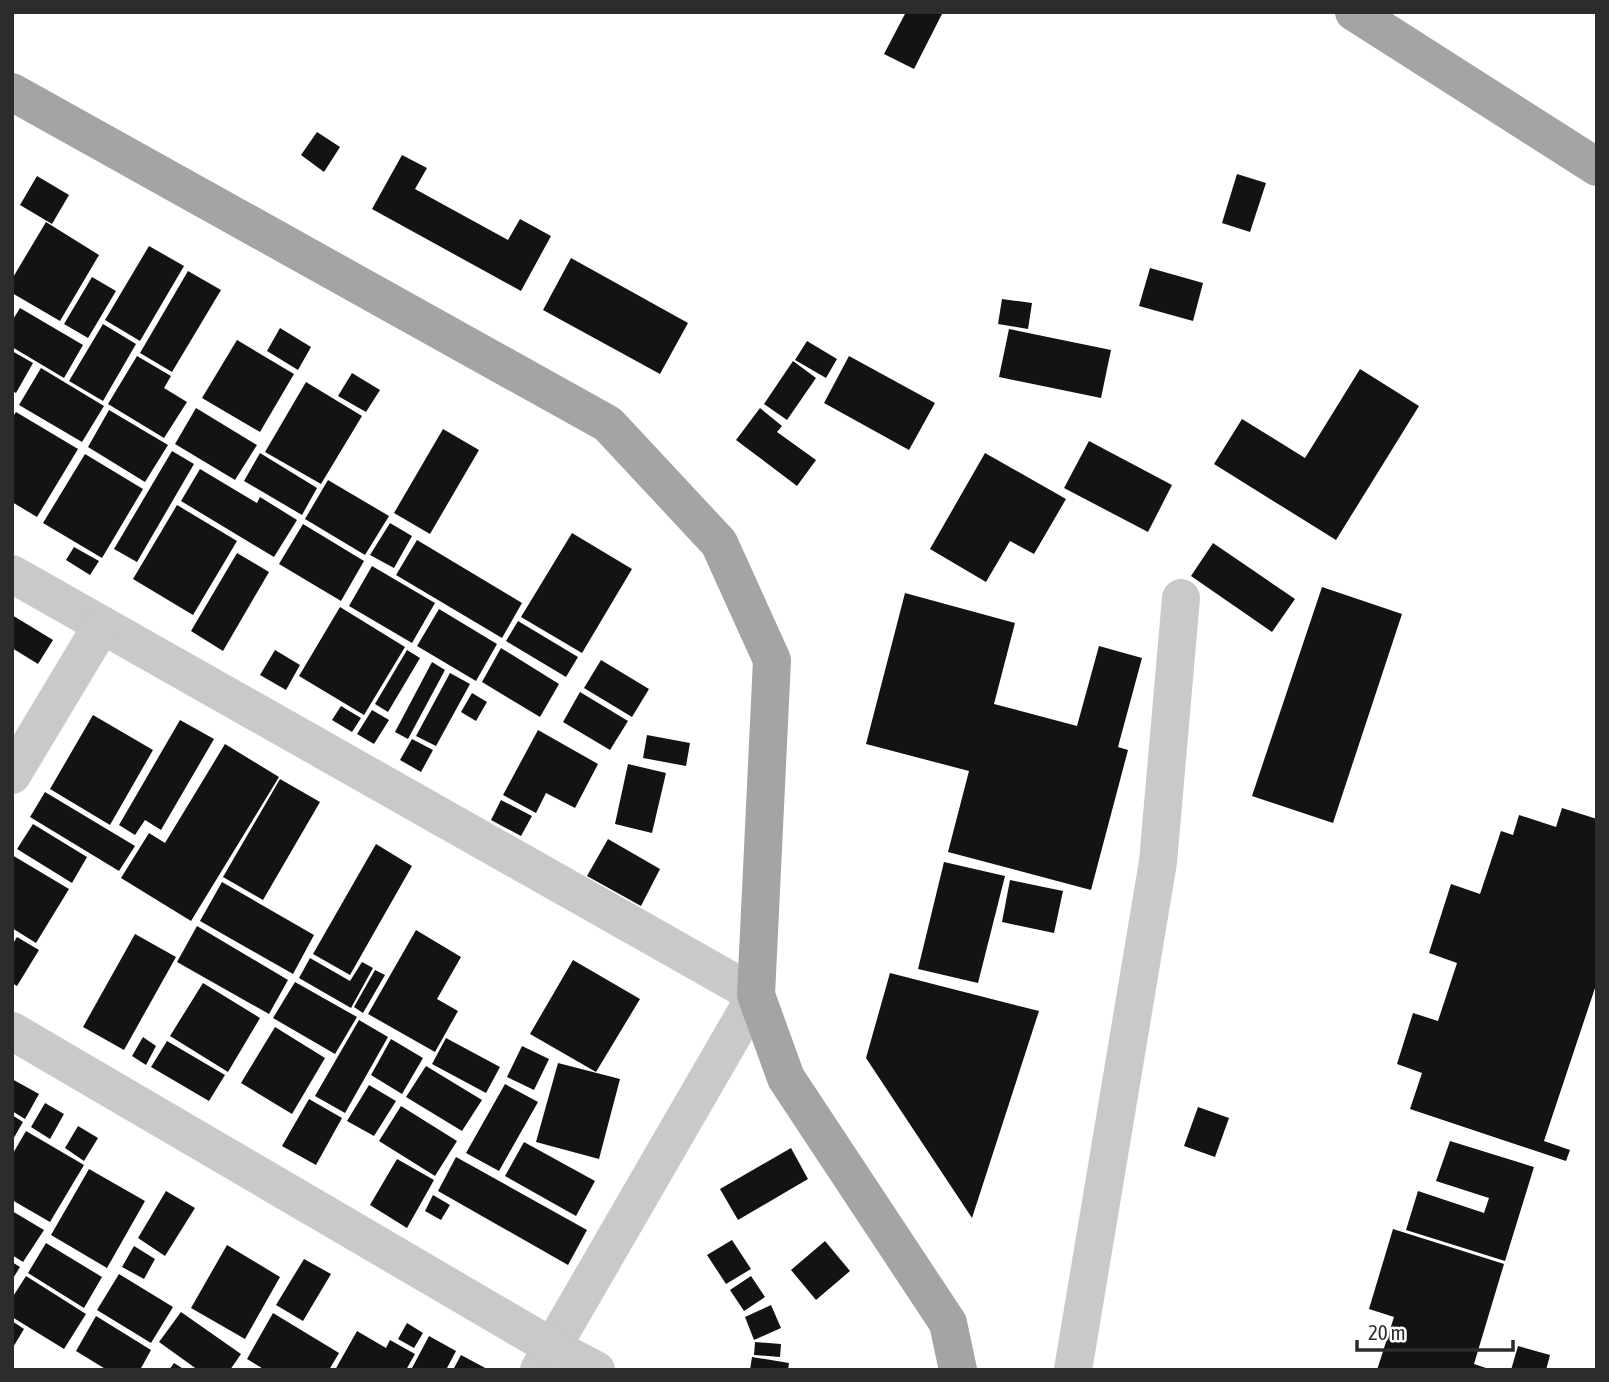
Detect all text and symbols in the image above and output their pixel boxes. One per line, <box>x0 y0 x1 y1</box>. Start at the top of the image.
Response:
scale bar <box>1357 1308 1513 1352</box>
text: 20 m <box>1368 1320 1406 1344</box>

